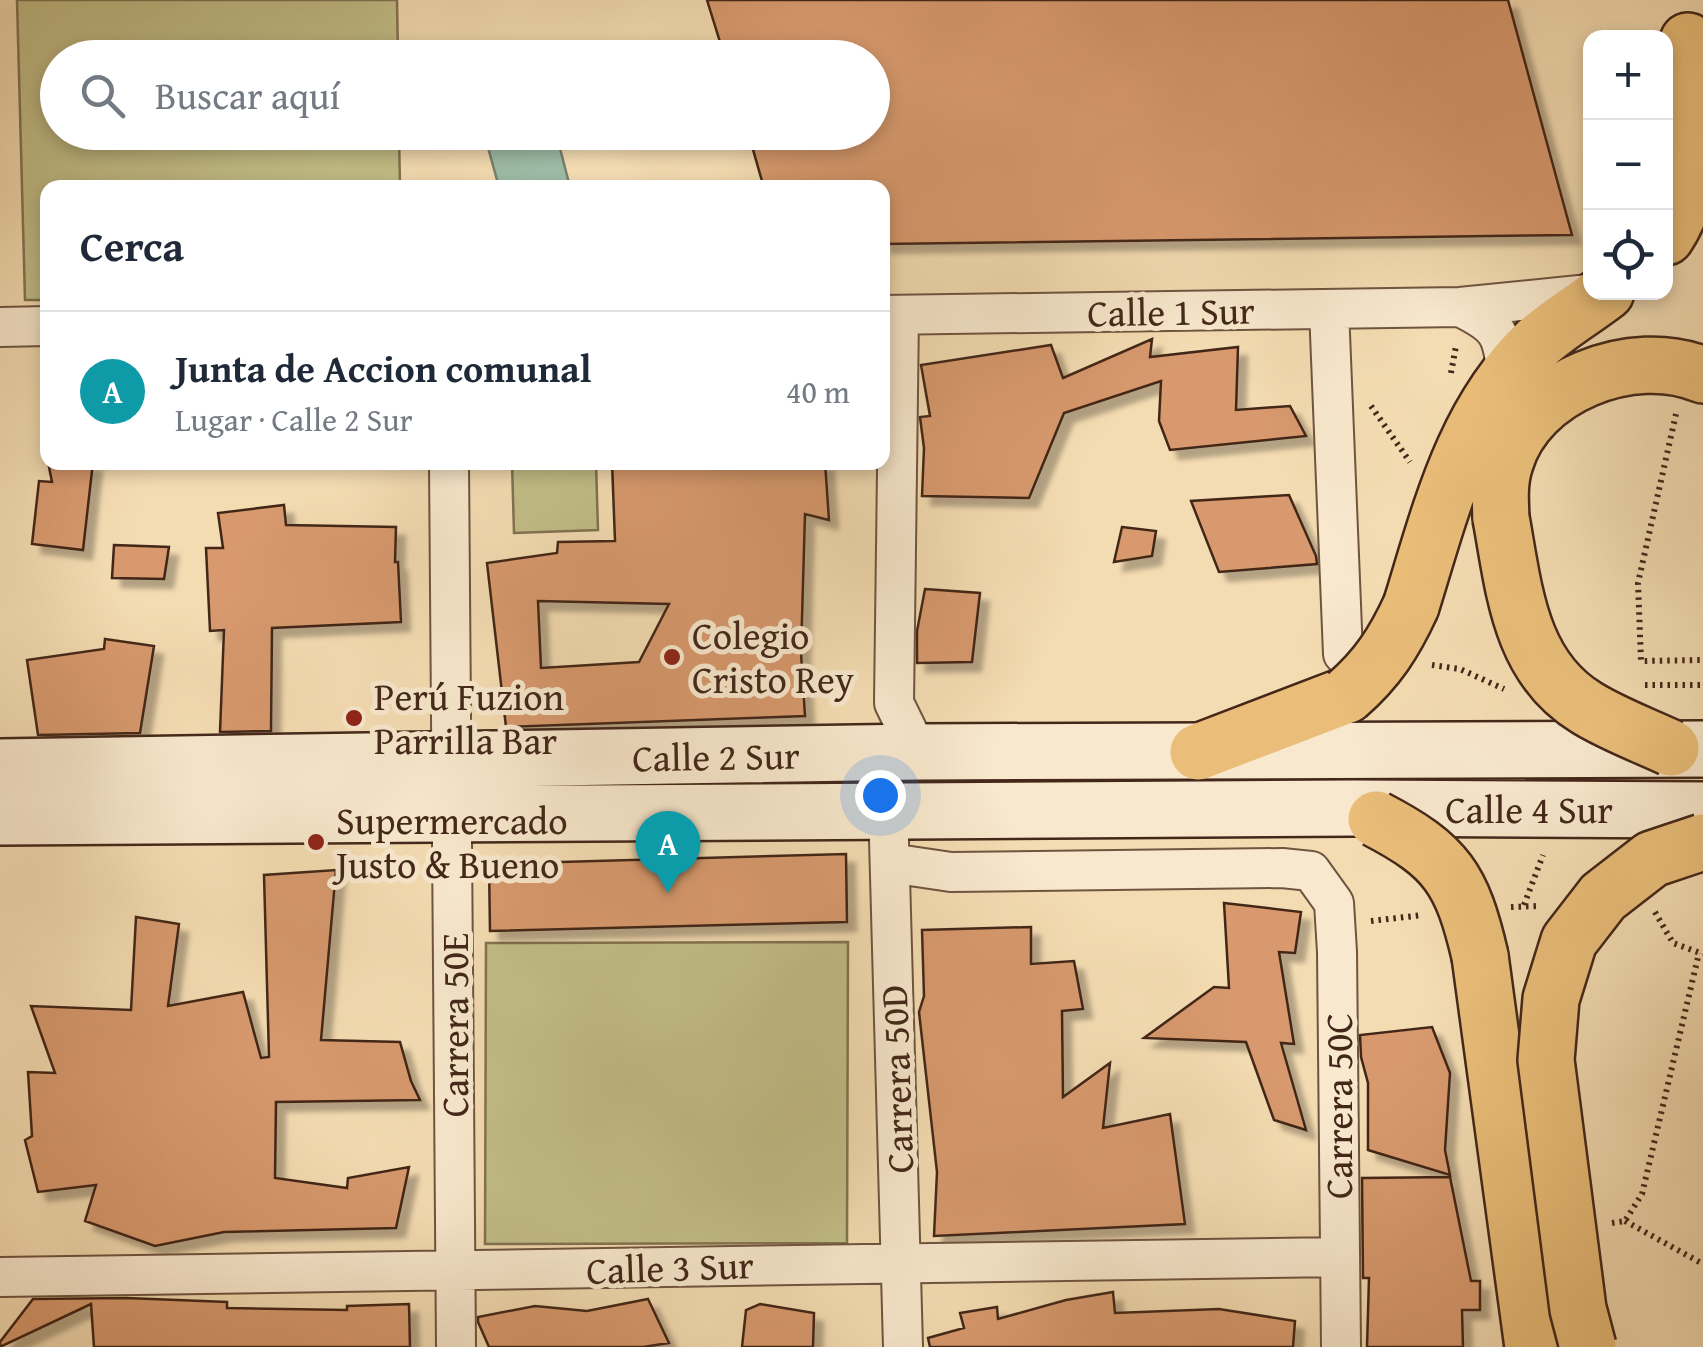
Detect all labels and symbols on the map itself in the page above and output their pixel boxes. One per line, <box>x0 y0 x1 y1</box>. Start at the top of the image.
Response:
street label: Calle 1 Sur <box>1087 282 1256 340</box>
place label: Colegio Cristo Rey <box>692 607 854 707</box>
marker: Colegio Cristo Rey <box>661 646 683 668</box>
place label: Perú Fuzion Parrilla Bar <box>374 668 564 768</box>
marker: Perú Fuzion Parrilla Bar <box>343 707 365 729</box>
street label: Calle 2 Sur <box>632 727 801 785</box>
your location <box>855 770 906 821</box>
street label: Calle 4 Sur <box>1445 781 1613 837</box>
place label: Supermercado Justo & Bueno <box>332 792 568 892</box>
pin: A <box>636 810 700 893</box>
marker: Supermercado Justo & Bueno <box>305 831 327 853</box>
street label: Carrera 50E <box>426 933 482 1117</box>
street label: Carrera 50D <box>865 984 927 1174</box>
street label: Carrera 50C <box>1310 1013 1366 1199</box>
street label: Calle 3 Sur <box>585 1236 755 1298</box>

